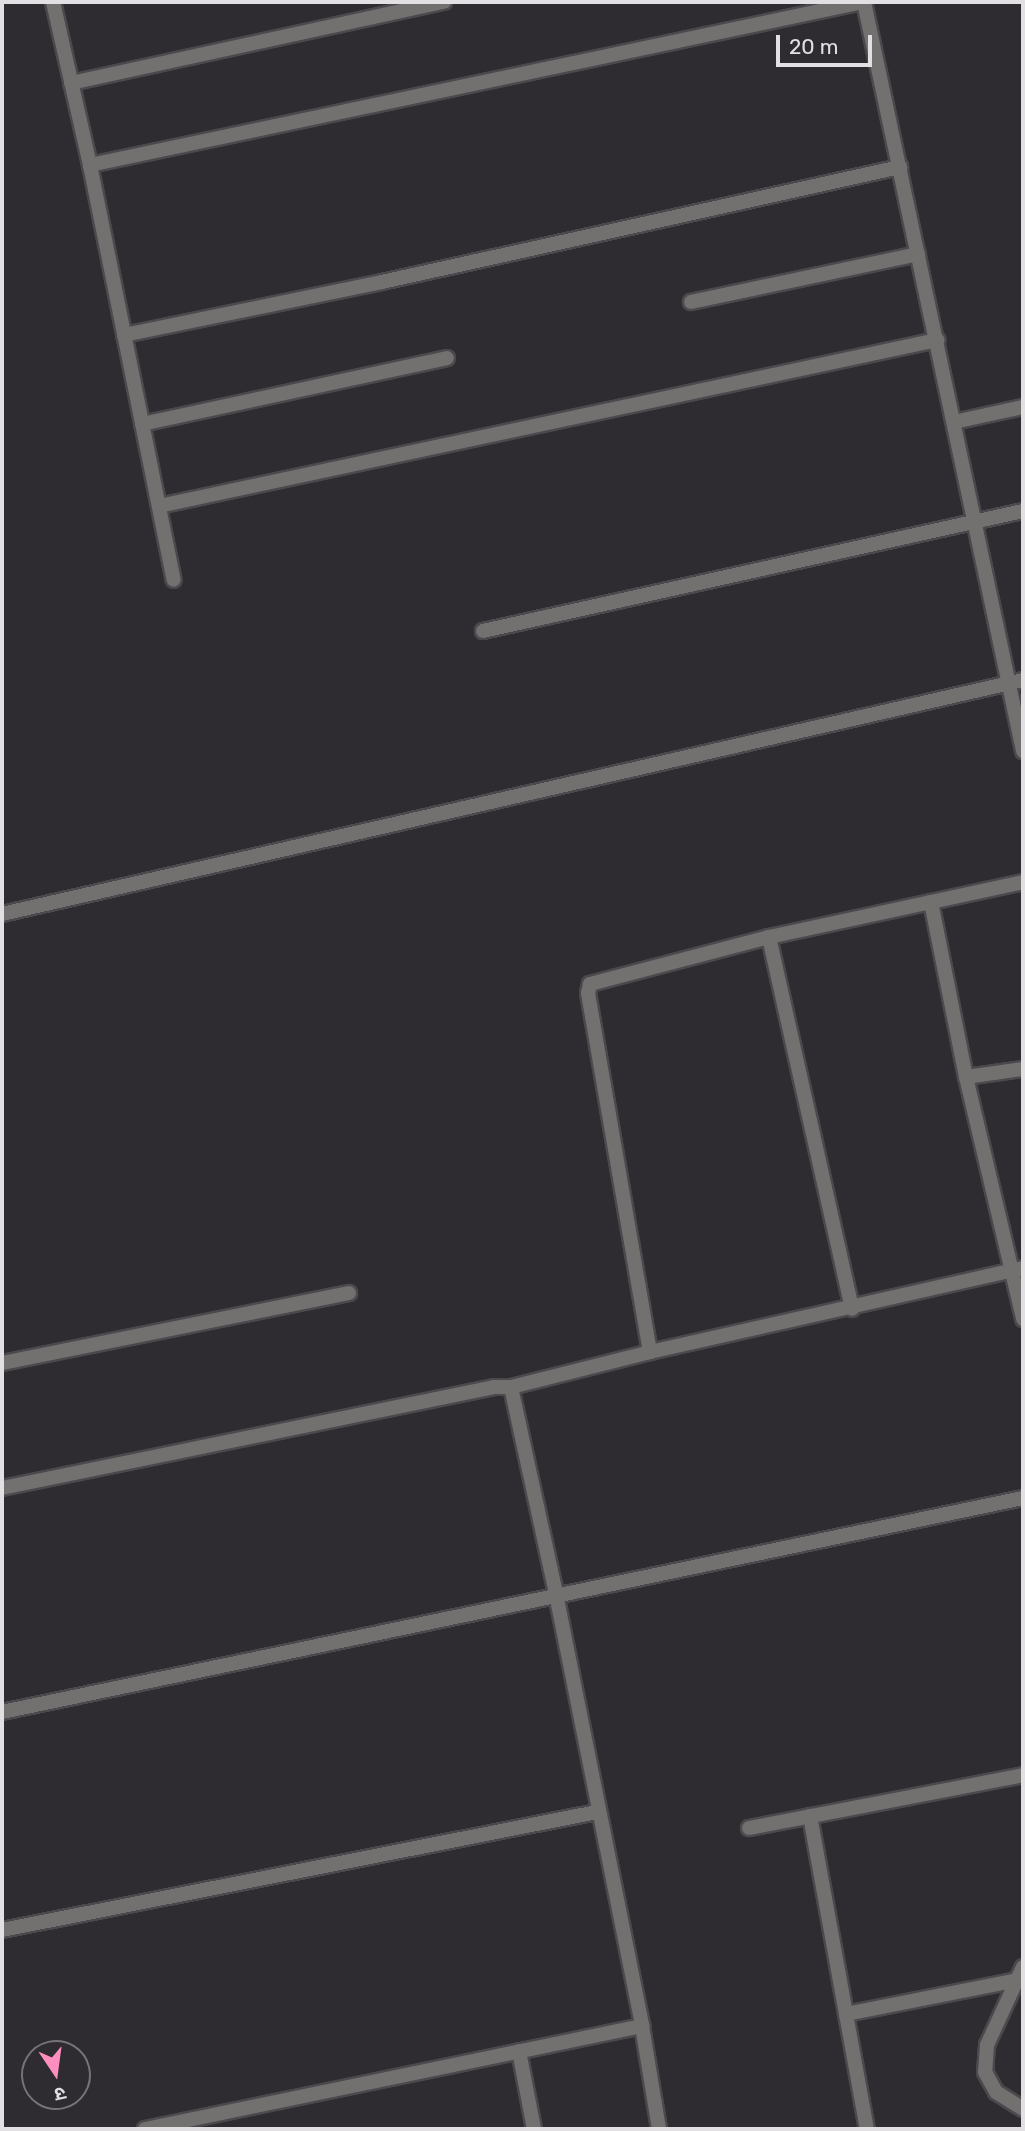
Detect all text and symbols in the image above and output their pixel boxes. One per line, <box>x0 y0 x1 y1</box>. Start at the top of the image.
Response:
scale bar <box>780 21 876 65</box>
text: 20 m <box>789 34 838 59</box>
north arrow <box>21 2040 91 2110</box>
text: उ <box>52 2082 68 2106</box>

